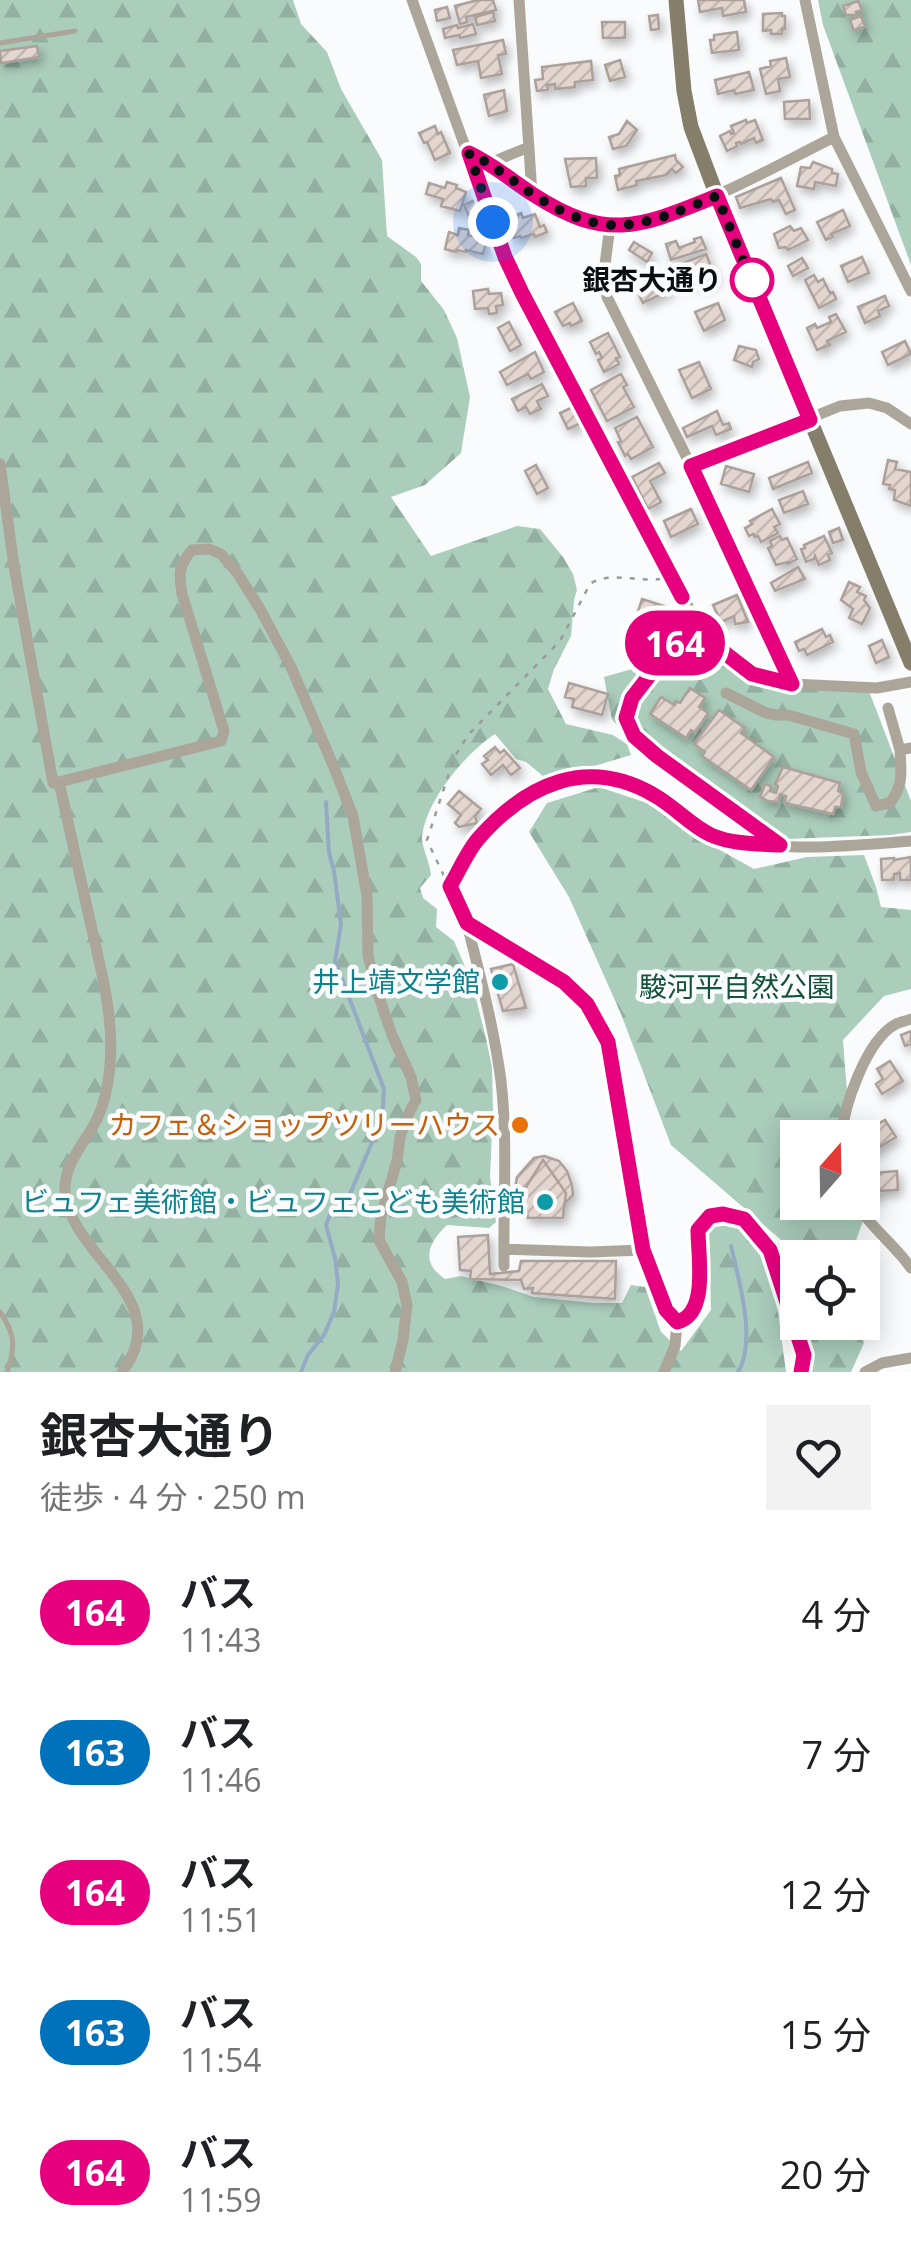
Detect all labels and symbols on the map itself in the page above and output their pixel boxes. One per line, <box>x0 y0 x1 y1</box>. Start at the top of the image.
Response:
your location <box>468 197 518 247</box>
marker: 銀杏大通り <box>731 259 773 301</box>
place label: 銀杏大通り <box>582 260 722 298</box>
line badge: 164 <box>618 610 732 676</box>
place label: 井上靖文学館 <box>312 962 480 1000</box>
park label: 駿河平自然公園 <box>639 967 835 1005</box>
marker: 井上靖文学館 <box>489 971 511 993</box>
place label: カフェ＆ショップツリーハウス <box>109 1105 500 1143</box>
marker: カフェ＆ショップツリーハウス <box>509 1114 531 1136</box>
north arrow <box>780 1120 880 1220</box>
place label: ビュフェ美術館・ビュフェこども美術館 <box>21 1182 525 1220</box>
marker: ビュフェ美術館・ビュフェこども美術館 <box>534 1191 556 1213</box>

